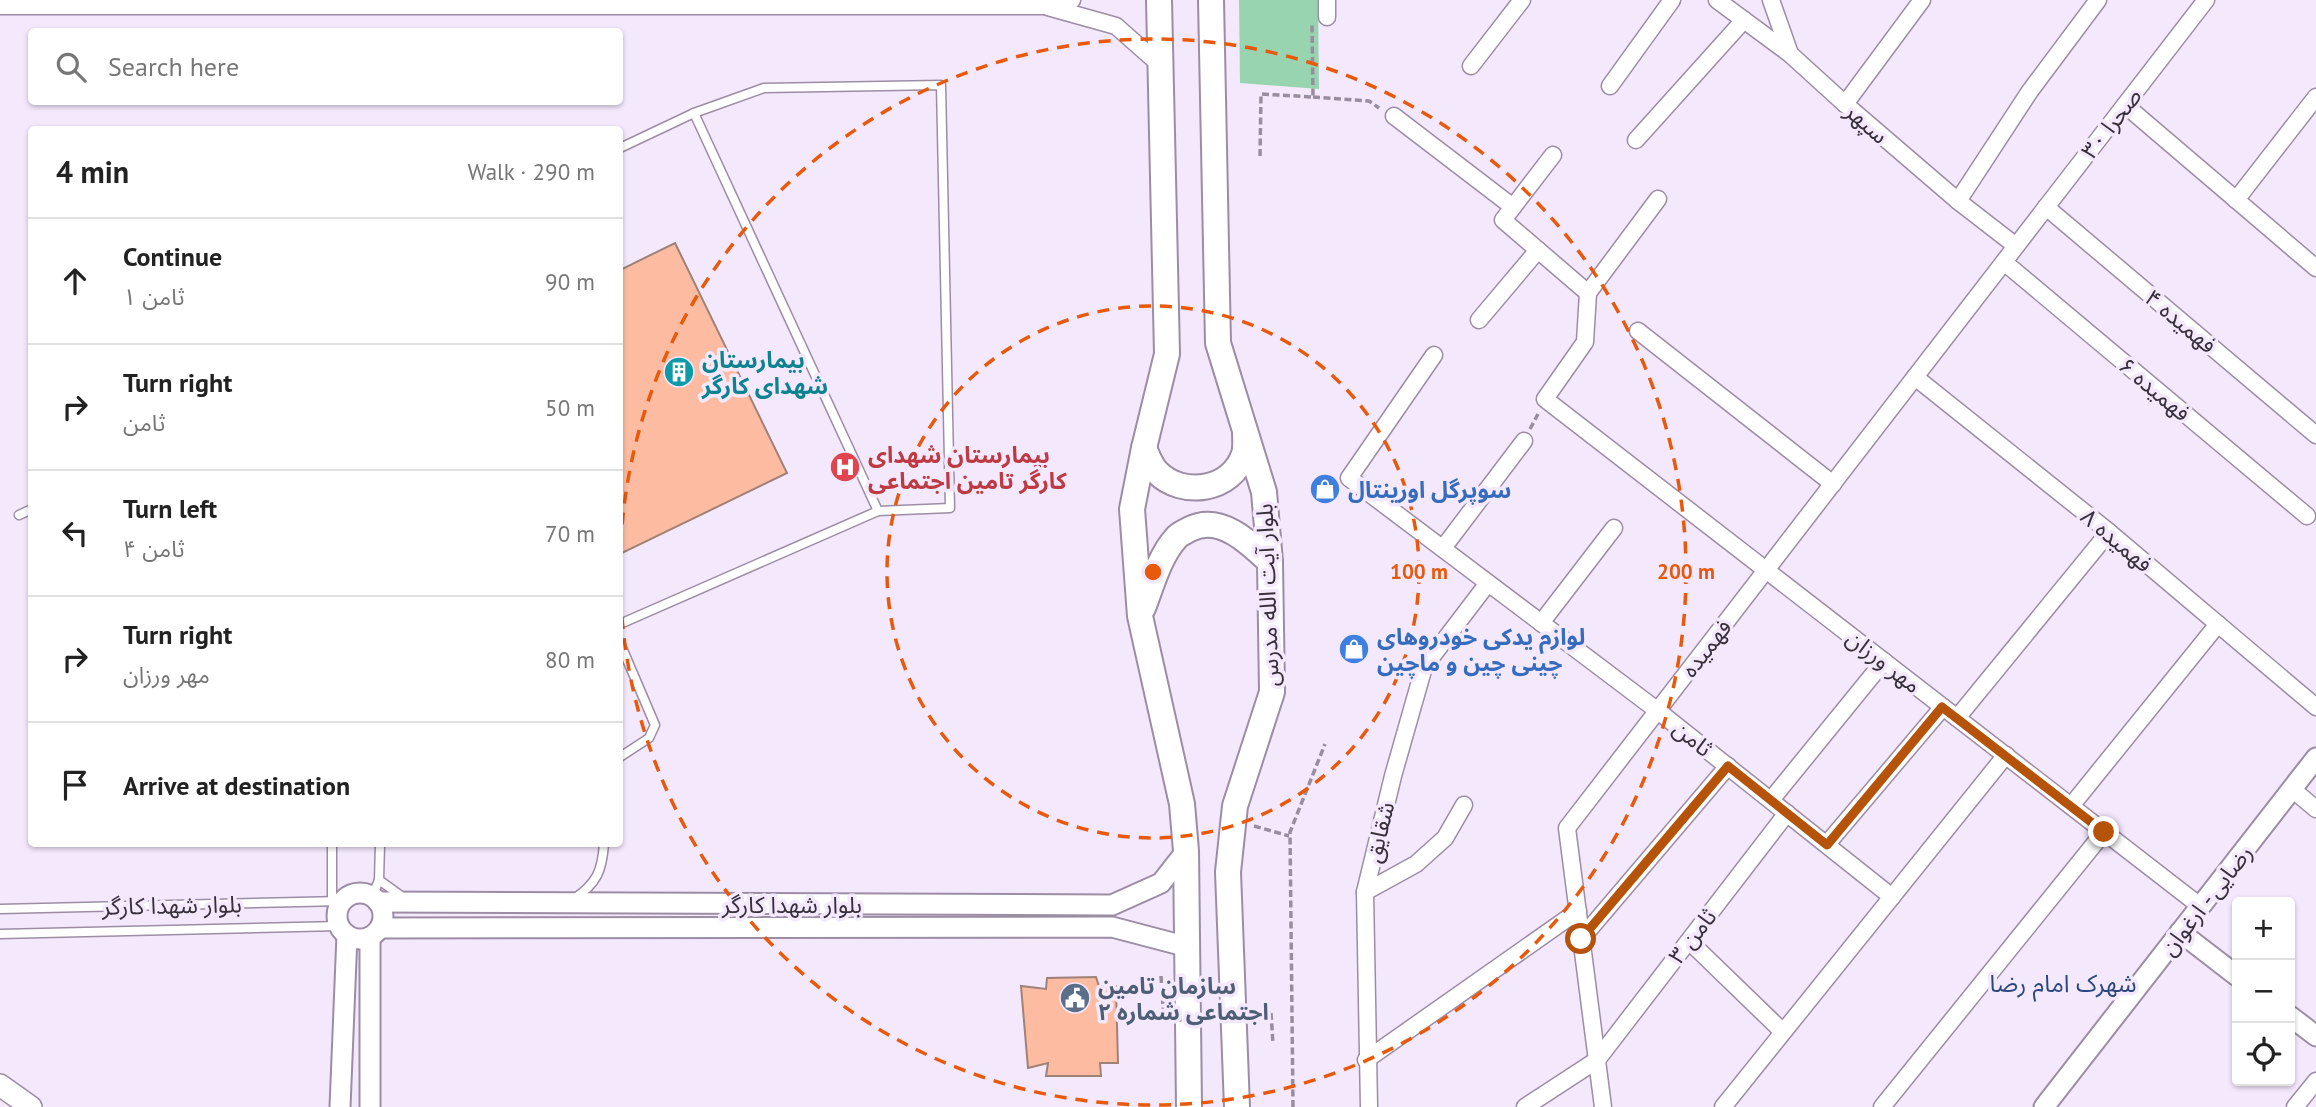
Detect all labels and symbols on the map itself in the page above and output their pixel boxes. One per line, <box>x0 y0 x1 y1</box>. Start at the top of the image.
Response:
street label: صحرا ۳۰ <box>2074 82 2148 164</box>
street label: سپهر <box>1838 96 1894 150</box>
street label: فهمیده ۴ <box>2139 283 2223 359</box>
place label: بیمارستان شهدای کارگر <box>701 345 828 400</box>
street label: فهمیده ۶ <box>2113 351 2197 427</box>
building icon: بیمارستان شهدای کارگر <box>662 355 696 389</box>
place label: بیمارستان شهدای کارگر تامین اجتماعی <box>868 440 1067 495</box>
hospital icon: بیمارستان شهدای کارگر تامین اجتماعی <box>828 450 862 484</box>
shop icon: سوپرگل اورینتال <box>1308 472 1342 506</box>
place label: سوپرگل اورینتال <box>1348 475 1511 505</box>
street label: فهمیده ۸ <box>2075 502 2159 578</box>
street label: بلوار آیت الله مدرس <box>1249 503 1285 687</box>
text: 100 m <box>1390 558 1448 585</box>
text: 200 m <box>1657 558 1715 585</box>
centre of rings <box>1141 560 1165 584</box>
street label: فهمیده <box>1674 613 1738 683</box>
place label: لوازم یدکی خودروهای چینی چین و ماچین <box>1377 622 1585 678</box>
street label: مهر ورزان <box>1841 623 1927 699</box>
shop icon: لوازم یدکی خودروهای چینی چین و ماچین <box>1337 632 1371 666</box>
street label: ثامن <box>1667 713 1719 763</box>
street label: شقایق <box>1357 799 1401 865</box>
route end <box>2088 816 2119 847</box>
street label: رضایی - ارغوان <box>2154 839 2258 961</box>
street label: بلوار شهدا کارگر <box>101 889 242 921</box>
street label: بلوار شهدا کارگر <box>721 890 862 919</box>
street label: ثامن ۳ <box>1662 903 1723 969</box>
route start <box>1565 923 1596 954</box>
district label: شهرک امام رضا <box>1989 968 2137 1002</box>
place label: سازمان تامین اجتماعی شماره ۲ <box>1098 971 1269 1026</box>
public building icon: سازمان تامین اجتماعی شماره ۲ <box>1058 981 1092 1015</box>

